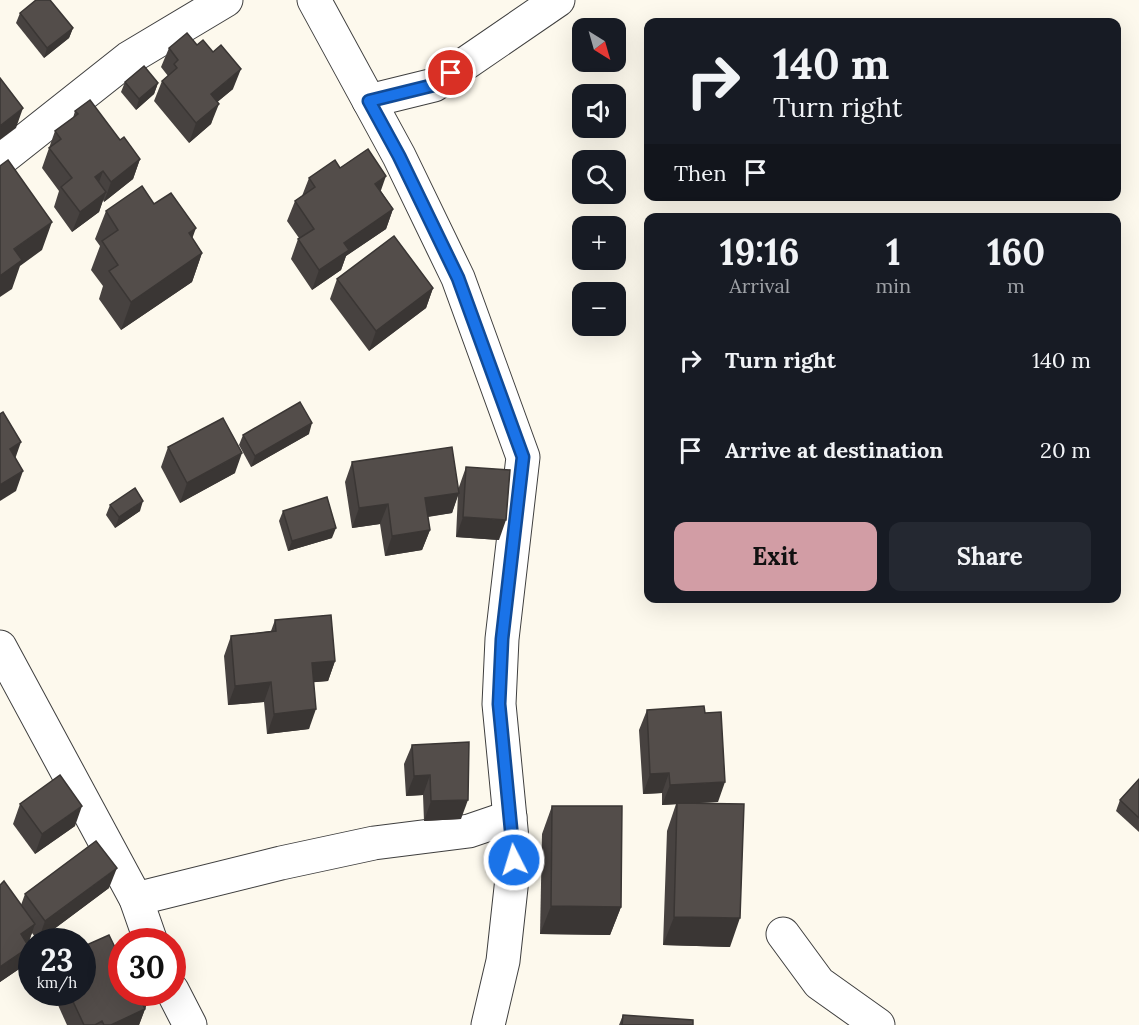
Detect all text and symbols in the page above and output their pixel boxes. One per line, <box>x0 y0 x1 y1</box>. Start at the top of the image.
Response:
north arrow <box>572 18 626 72</box>
map controls <box>572 18 626 336</box>
text: 140 m <box>773 37 889 91</box>
icon: right <box>674 42 752 120</box>
pin <box>425 47 476 98</box>
icon: arrive <box>434 56 467 89</box>
button: sound <box>572 84 626 138</box>
text: Turn right <box>773 90 902 124</box>
button: search <box>572 150 626 204</box>
icon: arrive <box>739 156 772 189</box>
text: Then <box>674 159 727 187</box>
button: + <box>572 216 626 270</box>
text: 19:16 <box>720 229 800 275</box>
text: 1 <box>886 229 901 275</box>
text: 160 <box>987 229 1045 275</box>
text: Arrival <box>729 273 790 298</box>
text: min <box>875 273 911 298</box>
text: m <box>1007 273 1025 298</box>
button: − <box>572 282 626 336</box>
icon: right <box>674 344 707 377</box>
text: Turn right <box>725 346 836 374</box>
text: 140 m <box>1032 346 1091 374</box>
icon: arrive <box>674 434 707 467</box>
text: Arrive at destination <box>725 436 943 464</box>
text: 20 m <box>1040 436 1091 464</box>
button: Exit <box>674 522 877 591</box>
button: Share <box>889 522 1091 591</box>
position arrow <box>482 828 546 892</box>
speed limit sign: 30 <box>108 928 186 1006</box>
text: 23 <box>41 941 73 979</box>
text: km/h <box>37 973 77 992</box>

